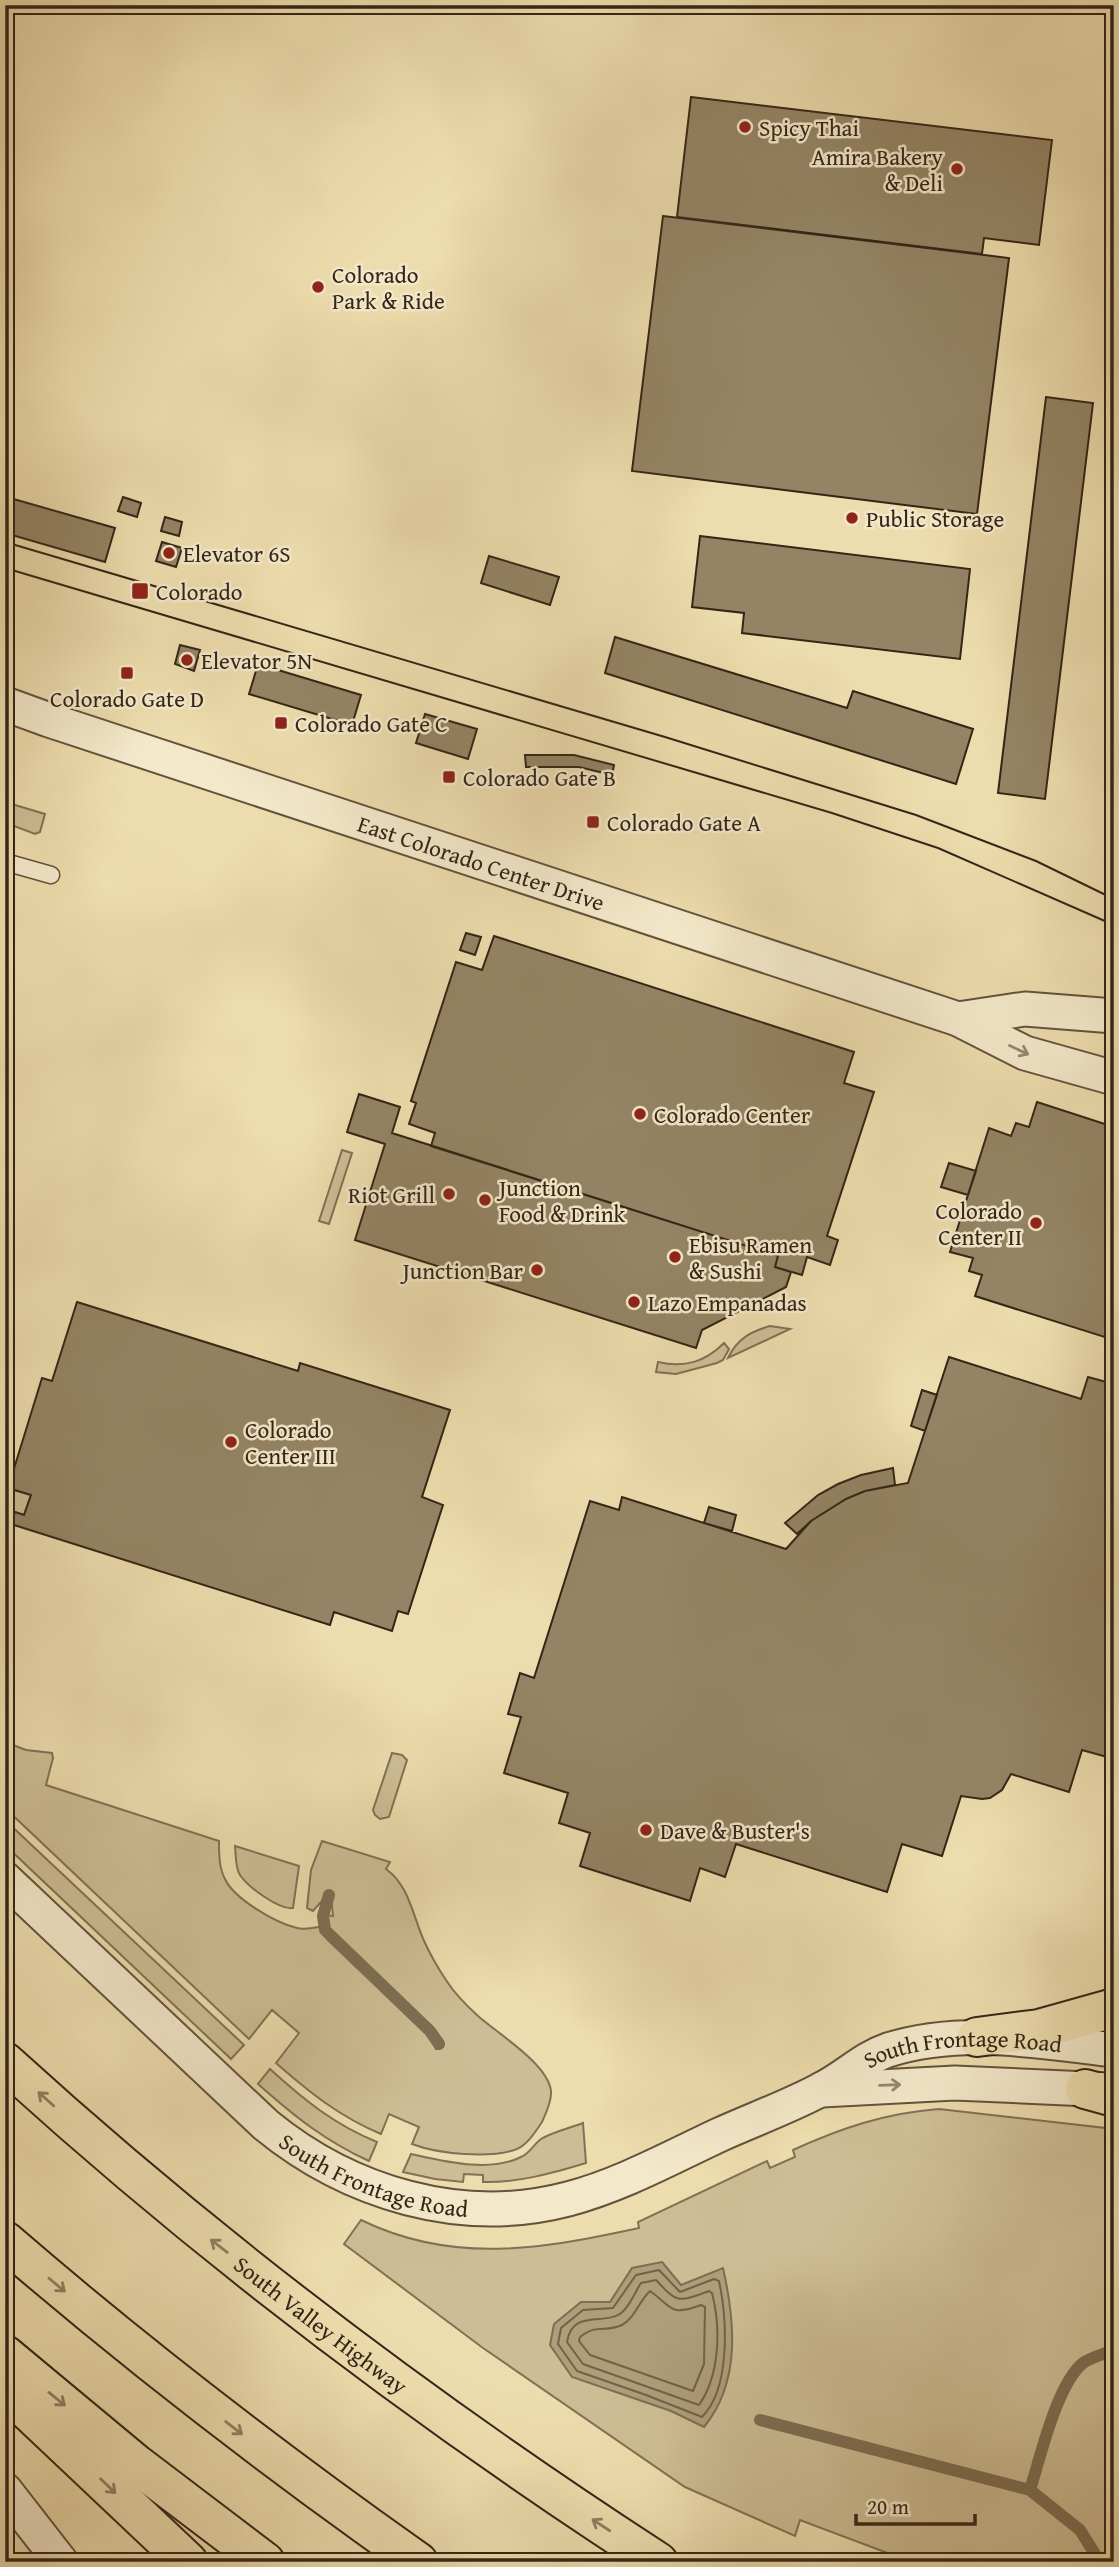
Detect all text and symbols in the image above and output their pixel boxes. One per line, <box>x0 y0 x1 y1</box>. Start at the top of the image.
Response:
place label: Spicy Thai <box>759 111 859 144</box>
marker: Spicy Thai <box>737 119 753 135</box>
place label: Amira Bakery & Deli <box>812 140 944 199</box>
marker: Amira Bakery & Deli <box>949 161 965 177</box>
place label: Colorado Park & Ride <box>332 258 445 317</box>
marker: Colorado Park & Ride <box>310 279 326 295</box>
place label: Public Storage <box>866 502 1004 535</box>
marker: Public Storage <box>844 510 860 526</box>
place label: Elevator 6S <box>183 537 290 570</box>
marker: Elevator 6S <box>161 545 177 561</box>
place label: Colorado <box>156 575 243 608</box>
marker: Colorado <box>130 581 150 601</box>
place label: Elevator 5N <box>201 644 312 677</box>
marker: Elevator 5N <box>179 652 195 668</box>
marker: Colorado Gate D <box>119 665 135 681</box>
place label: Colorado Gate D <box>50 682 204 715</box>
place label: Colorado Gate C <box>295 707 448 740</box>
marker: Colorado Gate C <box>273 715 289 731</box>
place label: Colorado Gate B <box>463 761 616 794</box>
marker: Colorado Gate B <box>441 769 457 785</box>
street label: East Colorado Center Drive <box>354 806 609 918</box>
place label: Colorado Gate A <box>607 806 761 839</box>
marker: Colorado Gate A <box>585 814 601 830</box>
one-way arrow <box>1008 1044 1029 1057</box>
place label: Colorado Center <box>654 1098 811 1131</box>
marker: Colorado Center <box>632 1106 648 1122</box>
place label: Junction Food & Drink <box>496 1171 626 1230</box>
place label: Riot Grill <box>348 1178 435 1211</box>
marker: Riot Grill <box>441 1186 457 1202</box>
marker: Junction Food & Drink <box>477 1192 493 1208</box>
place label: Colorado Center II <box>935 1194 1022 1253</box>
marker: Colorado Center II <box>1028 1215 1044 1231</box>
place label: Ebisu Ramen & Sushi <box>689 1228 812 1287</box>
marker: Ebisu Ramen & Sushi <box>667 1249 683 1265</box>
place label: Junction Bar <box>400 1254 524 1287</box>
marker: Junction Bar <box>529 1262 545 1278</box>
place label: Lazo Empanadas <box>648 1286 807 1319</box>
marker: Lazo Empanadas <box>626 1294 642 1310</box>
place label: Colorado Center III <box>245 1413 336 1472</box>
marker: Colorado Center III <box>223 1434 239 1450</box>
place label: Dave & Buster's <box>660 1814 810 1847</box>
marker: Dave & Buster's <box>638 1822 654 1838</box>
street label: South Frontage Road <box>857 2021 1064 2076</box>
one-way arrow <box>878 2079 901 2092</box>
one-way arrow <box>38 2091 55 2108</box>
street label: South Frontage Road <box>273 2124 470 2225</box>
one-way arrow <box>211 2239 229 2254</box>
street label: South Valley Highway <box>227 2247 415 2402</box>
one-way arrow <box>48 2277 66 2293</box>
one-way arrow <box>48 2392 66 2407</box>
one-way arrow <box>225 2420 243 2435</box>
one-way arrow <box>99 2478 116 2495</box>
scale bar <box>856 2483 976 2527</box>
text: 20 m <box>867 2491 909 2522</box>
one-way arrow <box>592 2517 611 2532</box>

